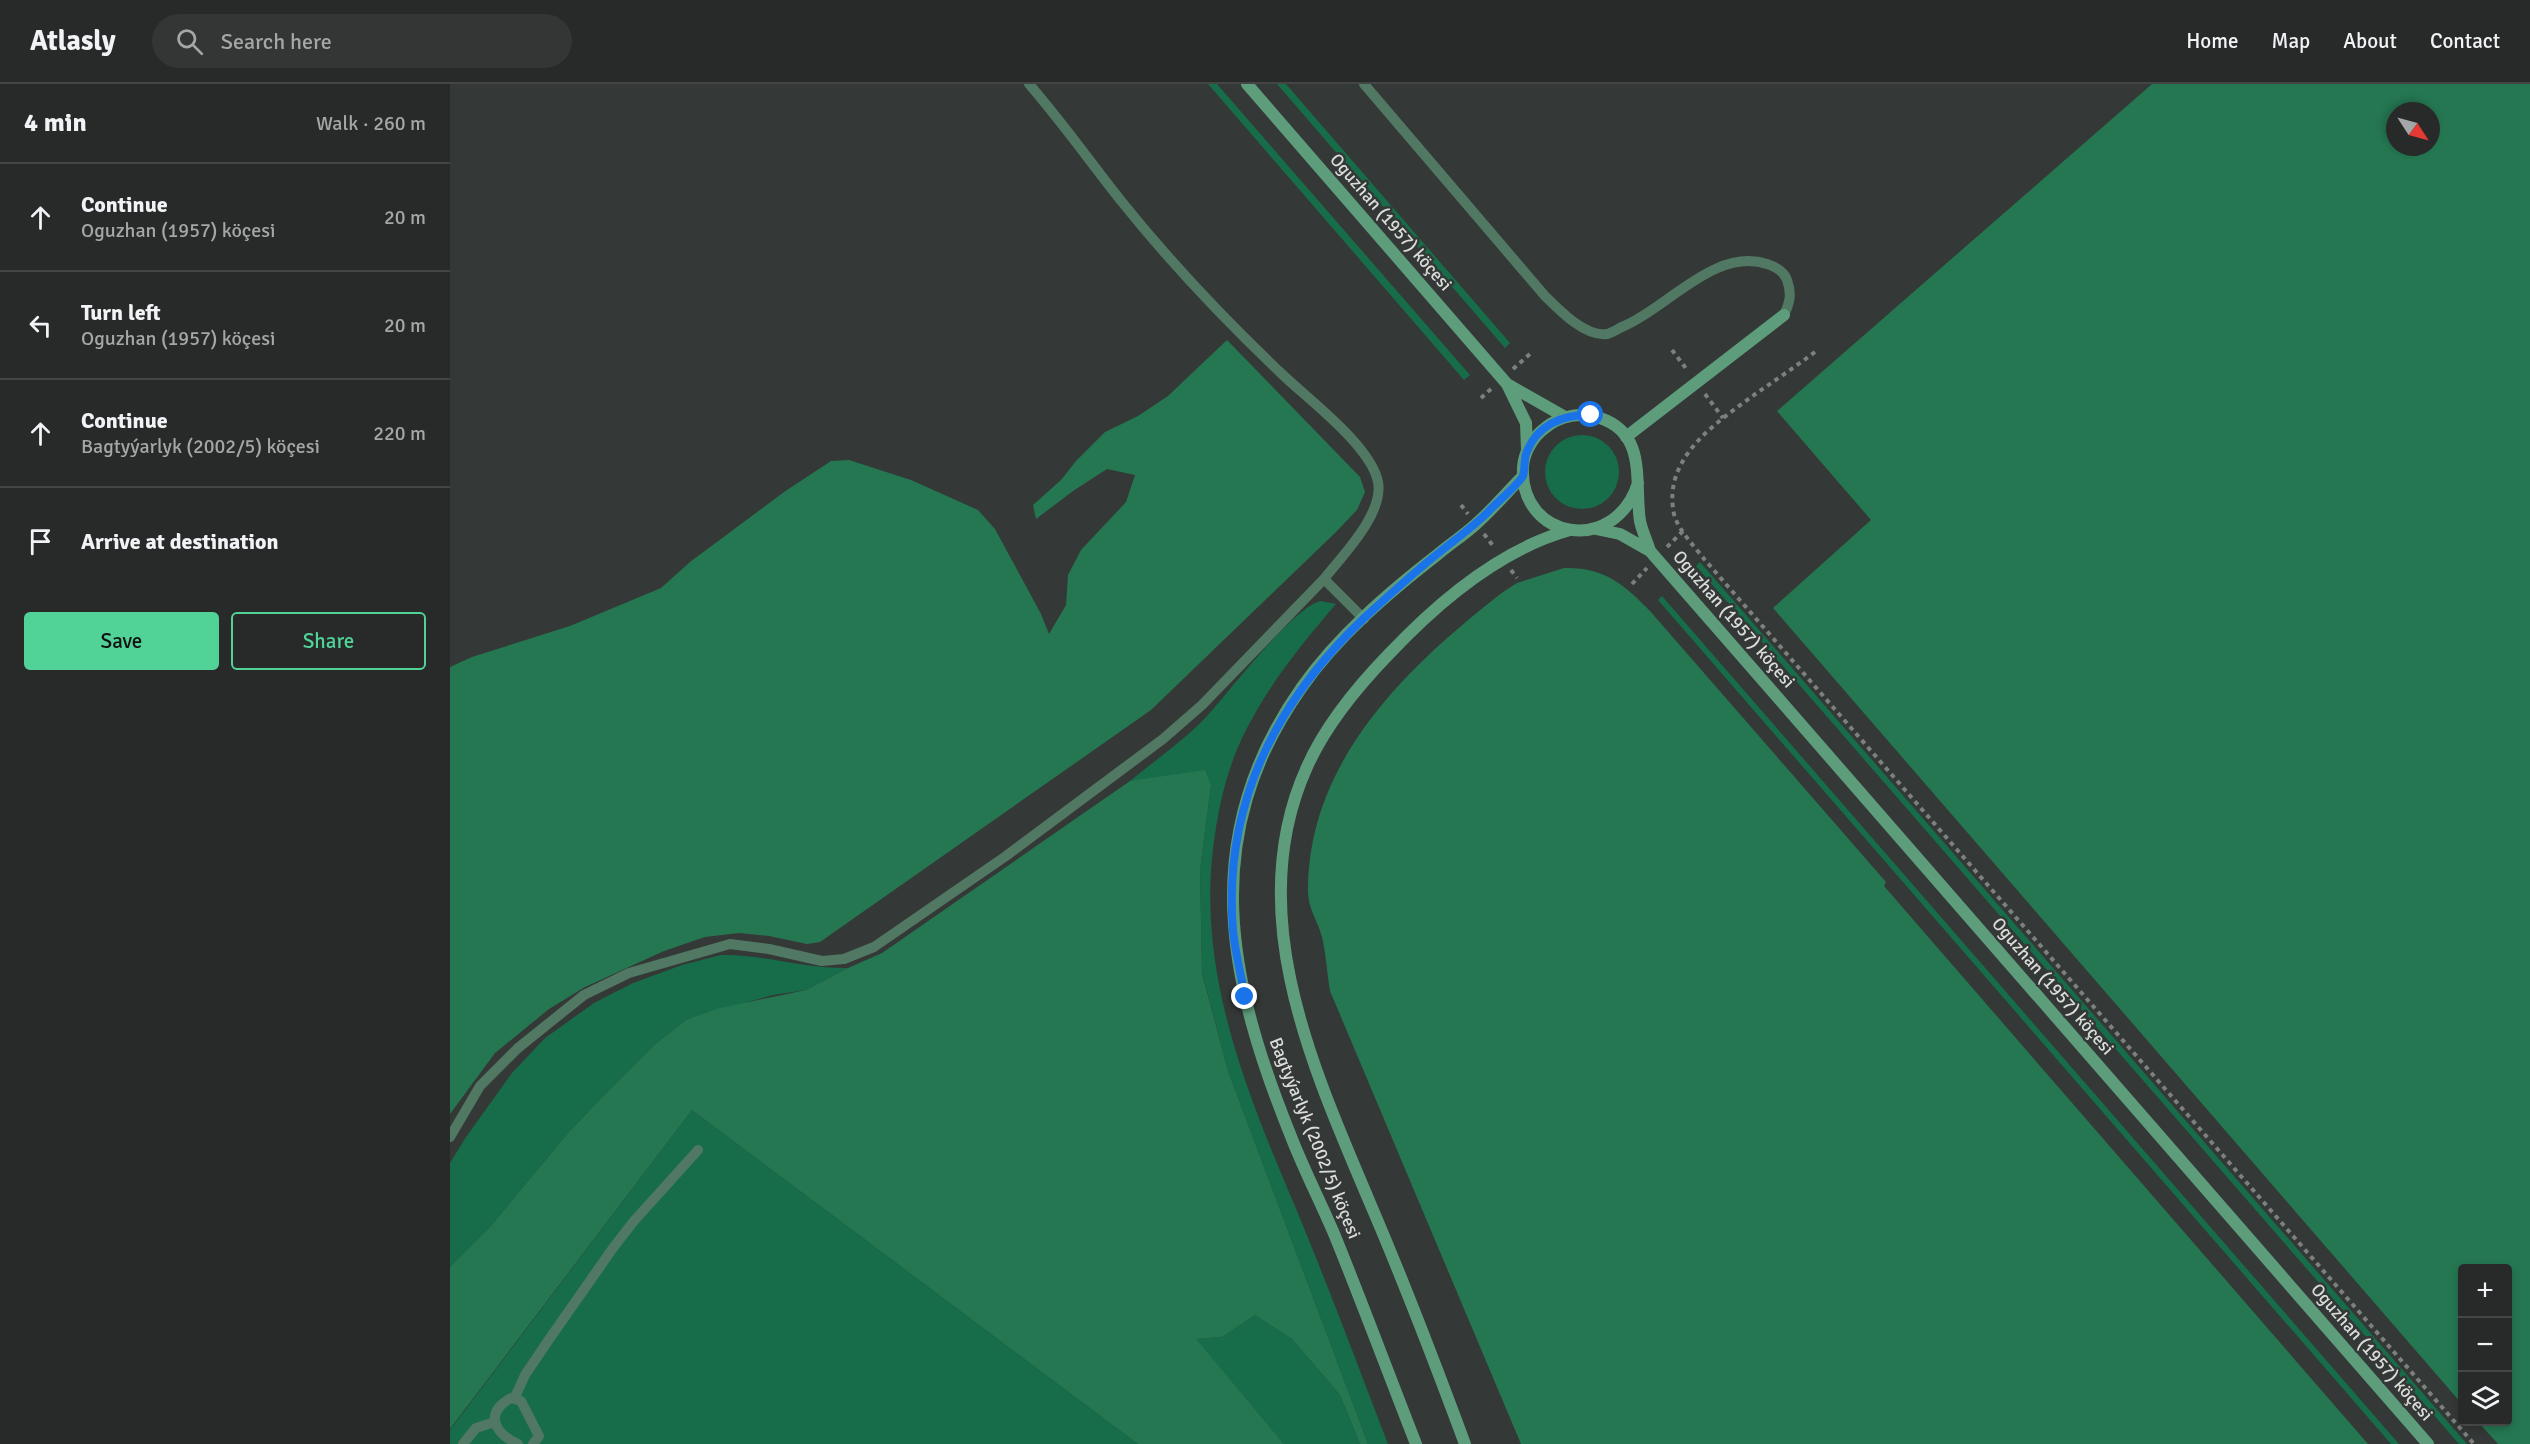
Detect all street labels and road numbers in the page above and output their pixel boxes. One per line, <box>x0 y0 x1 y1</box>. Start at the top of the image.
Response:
street label: Oguzhan (1957) köçesi <box>1325 149 1457 295</box>
street label: Oguzhan (1957) köçesi <box>1668 546 1800 692</box>
street label: Oguzhan (1957) köçesi <box>1987 913 2119 1059</box>
street label: Bagtyýarlyk (2002/5) köçesi <box>1265 1034 1365 1242</box>
street label: Oguzhan (1957) köçesi <box>2306 1279 2438 1425</box>

